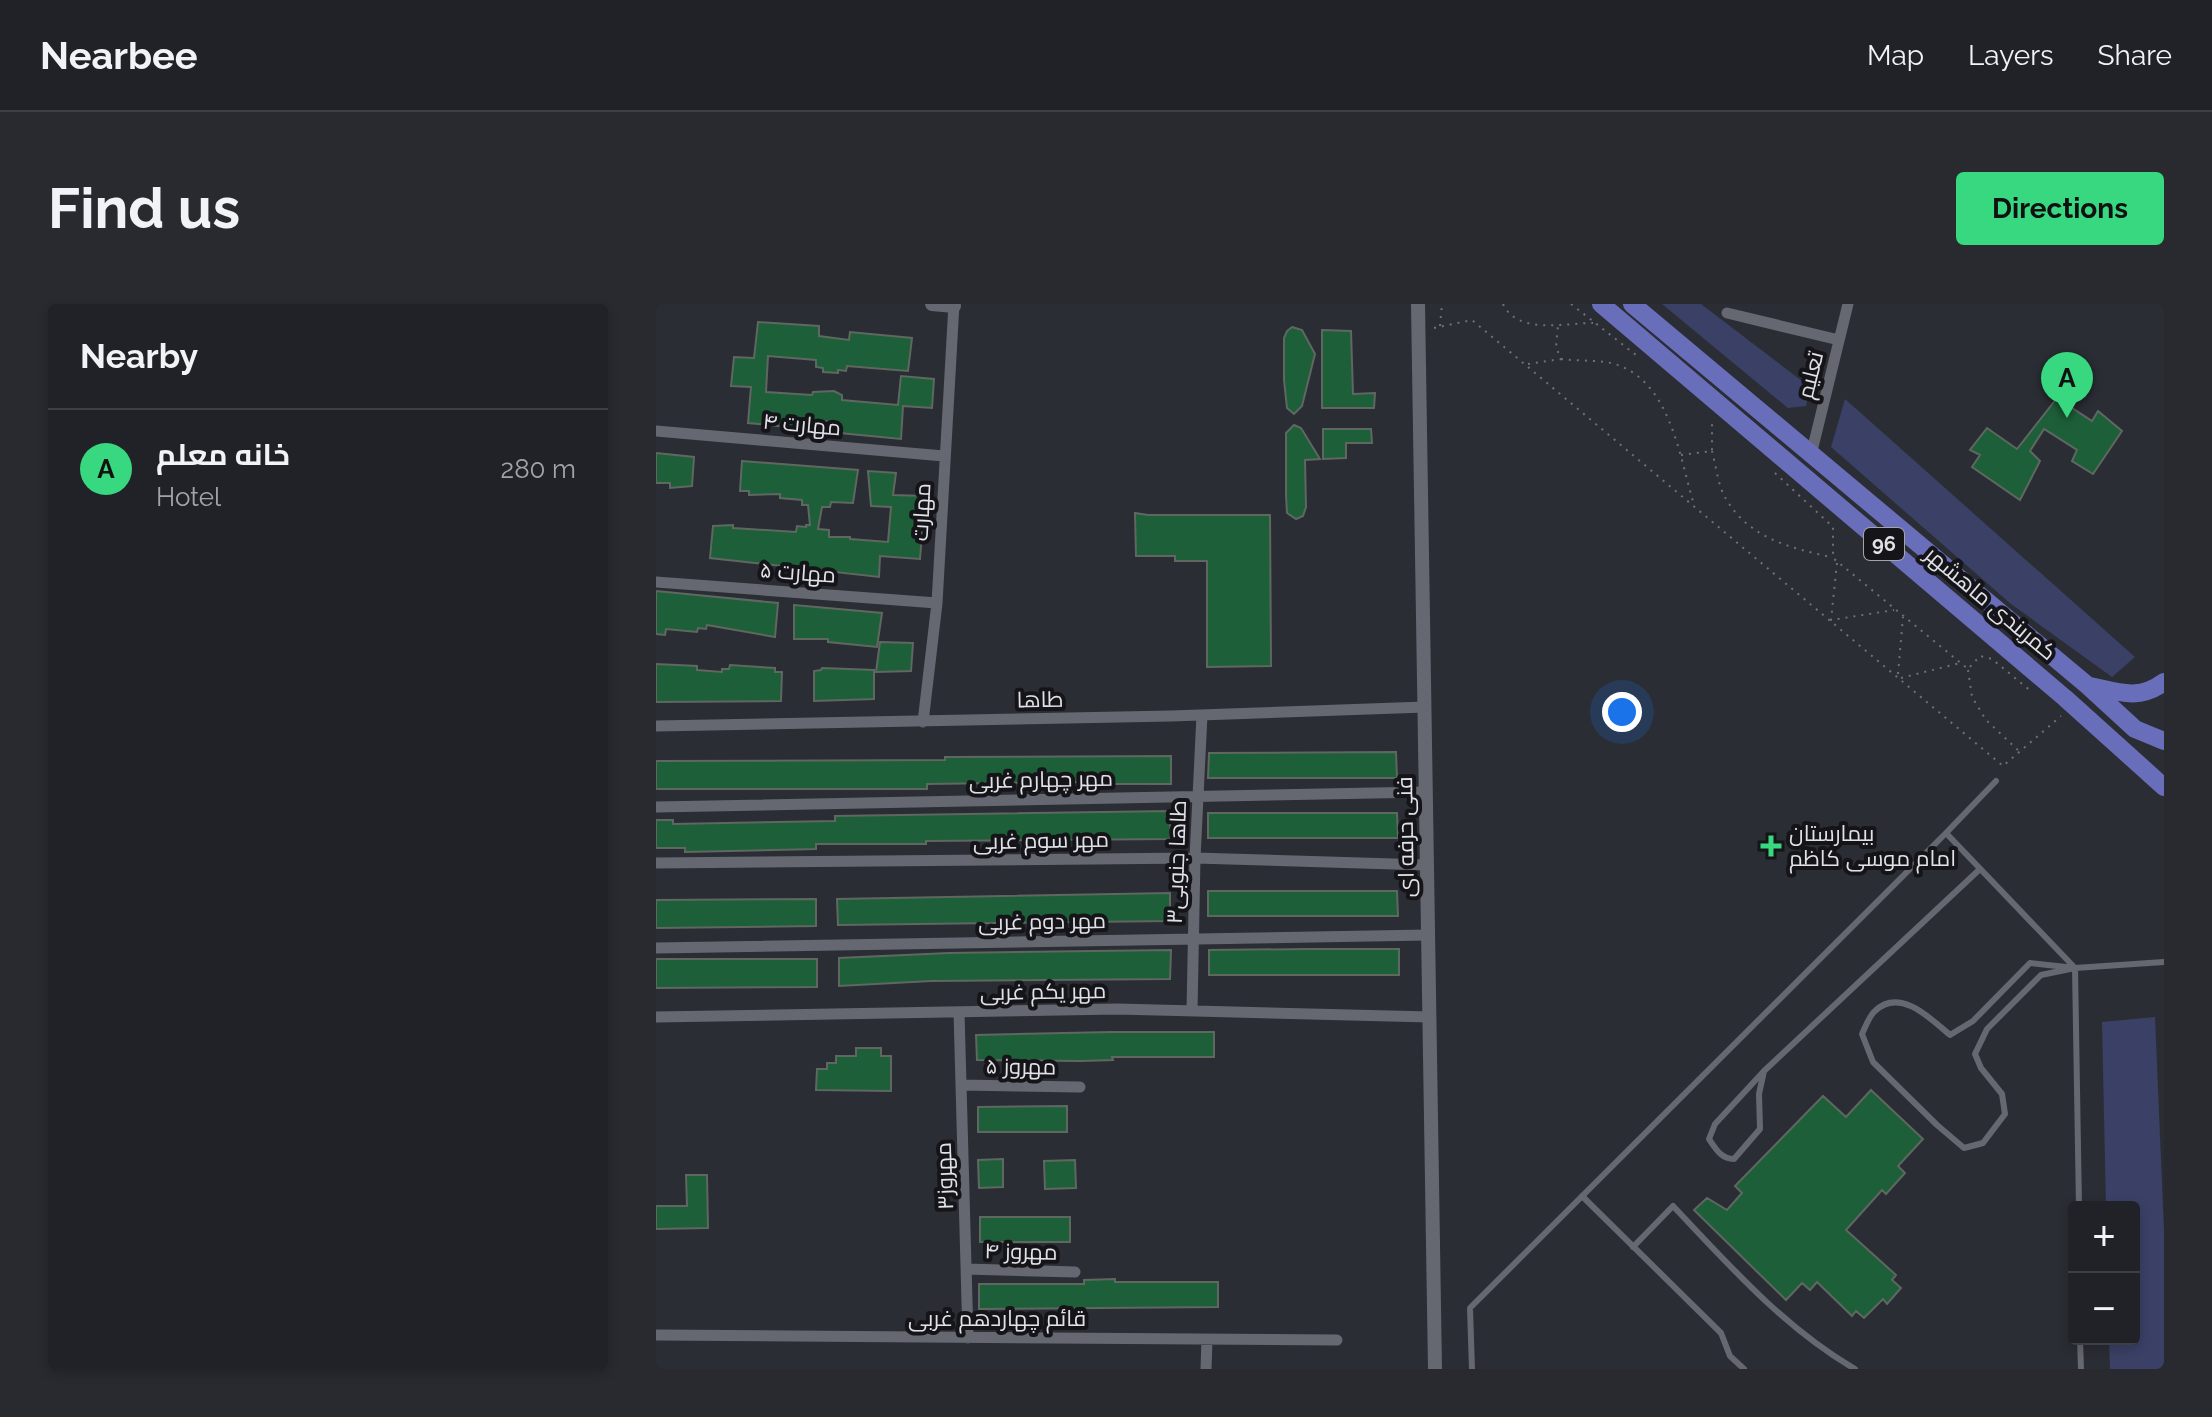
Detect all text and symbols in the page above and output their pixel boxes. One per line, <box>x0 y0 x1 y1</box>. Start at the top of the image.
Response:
text: Nearbee <box>40 33 198 78</box>
text: Map <box>1867 39 1924 72</box>
text: Layers <box>1968 39 2054 72</box>
text: Share <box>2098 39 2172 72</box>
button: Directions <box>1956 172 2164 245</box>
text: Find us <box>48 175 240 241</box>
text: Nearby <box>80 336 198 376</box>
street label: تعلیم <box>1792 349 1831 402</box>
pin: A <box>2041 352 2093 418</box>
street label: مهارت ۴ <box>762 408 842 441</box>
text: خانه معلم <box>156 437 290 472</box>
text: A <box>97 454 115 484</box>
text: 280 m <box>501 454 576 484</box>
text: Hotel <box>156 482 221 512</box>
street label: مهارت <box>906 482 937 542</box>
road number: 96 <box>1864 528 1904 560</box>
street label: کمربندی ماهشهر <box>1918 539 2062 666</box>
street label: مهارت ۵ <box>759 556 837 589</box>
street label: طاها <box>1016 686 1064 712</box>
your location <box>1602 692 1642 732</box>
street label: مهر چهارم غربی <box>969 765 1113 796</box>
street label: فنی حرفه ای <box>1391 776 1420 898</box>
street label: طاها جنوبی۳ <box>1161 800 1192 924</box>
place label: بیمارستان امام موسی کاظم <box>1789 820 1956 874</box>
street label: مهر سوم غربی <box>973 826 1109 857</box>
marker: بیمارستان امام موسی کاظم <box>1760 835 1782 857</box>
street label: مهر دوم غربی <box>978 907 1106 938</box>
street label: مهر یکم غربی <box>980 977 1106 1008</box>
street label: مهروز ۵ <box>985 1052 1057 1081</box>
street label: مهروز۳ <box>930 1142 959 1210</box>
map controls <box>2068 1201 2140 1345</box>
button: + <box>2068 1201 2140 1273</box>
street label: مهروز ۴ <box>984 1237 1058 1266</box>
button: − <box>2068 1273 2140 1345</box>
street label: قائم چهاردهم غربی <box>908 1305 1086 1334</box>

